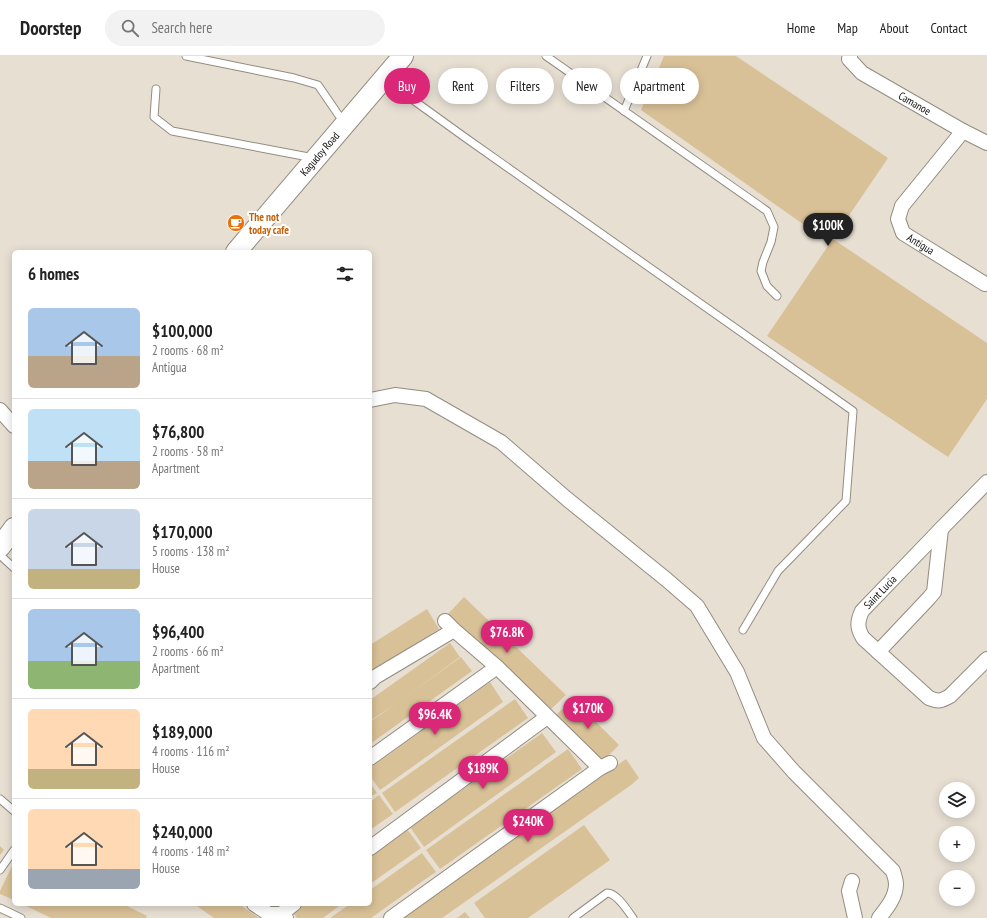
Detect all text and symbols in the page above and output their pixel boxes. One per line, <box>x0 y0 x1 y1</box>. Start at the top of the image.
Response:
search box <box>105 10 385 46</box>
text: Doorstep <box>20 16 81 40</box>
icon: search <box>119 17 141 39</box>
text: Search here <box>151 18 212 37</box>
text: Home <box>787 19 815 37</box>
text: Map <box>837 19 858 37</box>
text: About <box>880 19 909 37</box>
text: Contact <box>931 19 967 37</box>
chip: Buy <box>384 68 430 104</box>
chip: Rent <box>438 68 488 104</box>
chip: Filters <box>496 68 554 104</box>
chip: New <box>562 68 612 104</box>
chip: Apartment <box>620 68 699 104</box>
street label: Camanoe <box>896 88 934 118</box>
street label: Kagudoy Road <box>297 129 343 179</box>
place label: The not today cafe <box>249 210 289 237</box>
cafe icon: The not today cafe <box>226 213 246 233</box>
pin: $100K <box>800 213 856 247</box>
text: $100K <box>812 217 844 234</box>
street label: Antigua <box>905 230 937 258</box>
text: 6 homes <box>28 263 79 285</box>
icon: filters <box>334 263 356 285</box>
text: $100,000 <box>152 320 213 342</box>
icon: home <box>60 324 108 372</box>
text: 2 rooms · 68 m² <box>152 342 224 359</box>
text: Antigua <box>152 359 187 376</box>
text: $76,800 <box>152 421 204 443</box>
icon: home <box>60 425 108 473</box>
text: 2 rooms · 58 m² <box>152 443 224 460</box>
text: Apartment <box>152 460 200 477</box>
text: $170,000 <box>152 521 213 543</box>
icon: home <box>60 525 108 573</box>
text: 5 rooms · 138 m² <box>152 543 230 560</box>
text: House <box>152 560 180 577</box>
street label: Saint Lucia <box>861 572 899 612</box>
pin: $76.8K <box>474 620 540 654</box>
text: $96,400 <box>152 621 204 643</box>
text: $76.8K <box>490 624 524 641</box>
icon: home <box>60 625 108 673</box>
text: 2 rooms · 66 m² <box>152 643 224 660</box>
text: Apartment <box>152 660 200 677</box>
pin: $170K <box>560 696 616 730</box>
text: $170K <box>572 700 604 717</box>
pin: $96.4K <box>402 702 468 736</box>
text: $96.4K <box>418 706 452 723</box>
text: $189,000 <box>152 721 213 743</box>
icon: home <box>60 725 108 773</box>
text: 4 rooms · 116 m² <box>152 743 230 760</box>
pin: $189K <box>455 756 511 790</box>
text: House <box>152 760 180 777</box>
text: $189K <box>467 760 499 777</box>
map controls <box>939 782 975 906</box>
button: layers <box>939 782 975 818</box>
pin: $240K <box>500 809 556 843</box>
text: $240K <box>512 813 544 830</box>
text: $240,000 <box>152 821 213 843</box>
icon: home <box>60 825 108 873</box>
button: + <box>939 826 975 862</box>
text: 4 rooms · 148 m² <box>152 843 230 860</box>
text: House <box>152 860 180 877</box>
button: − <box>939 870 975 906</box>

